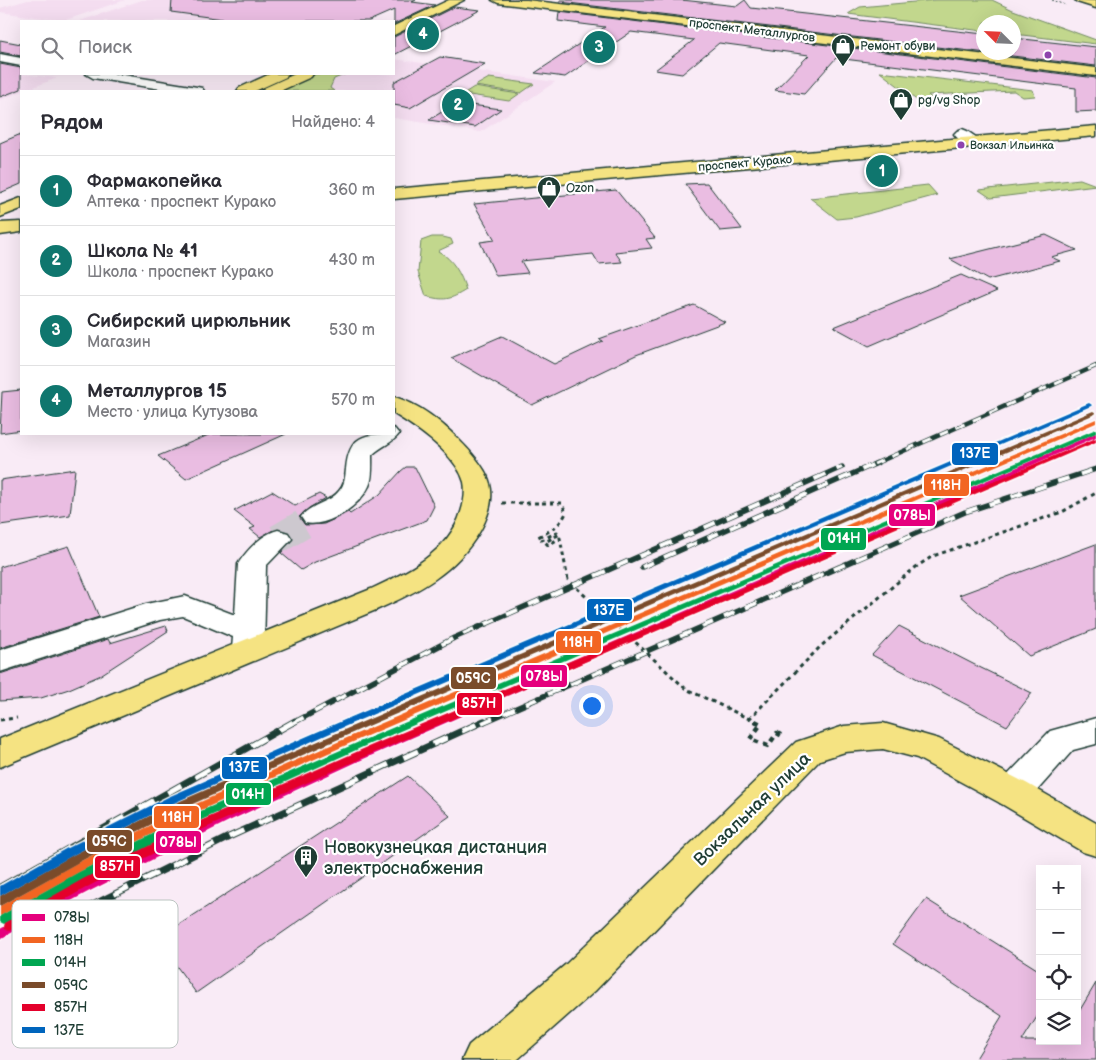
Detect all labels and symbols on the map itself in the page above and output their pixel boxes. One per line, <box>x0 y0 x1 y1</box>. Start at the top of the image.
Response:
pin: 4 <box>407 15 439 53</box>
street label: проспект Металлургов <box>688 15 816 46</box>
north arrow <box>976 15 1021 60</box>
pin: 3 <box>583 28 615 66</box>
shop icon: Ремонт обуви <box>830 33 856 67</box>
place label: Ремонт обуви <box>860 39 935 54</box>
unlabelled marker <box>1043 50 1053 60</box>
pin: 2 <box>442 86 474 124</box>
shop icon: pg/vg Shop <box>888 87 914 121</box>
place label: pg/vg Shop <box>918 93 981 108</box>
place label: Вокзал Ильинка <box>970 139 1054 152</box>
marker: Вокзал Ильинка <box>956 140 966 150</box>
street label: проспект Курако <box>697 152 793 175</box>
pin: 1 <box>866 152 898 190</box>
shop icon: Ozon <box>536 175 562 209</box>
place label: Ozon <box>566 181 594 196</box>
line badge: 137Е <box>951 442 999 466</box>
text: 137Е <box>960 445 990 462</box>
line badge: 118Н <box>923 473 970 497</box>
text: 118Н <box>931 477 961 494</box>
line badge: 078Ы <box>888 503 936 527</box>
text: 078Ы <box>893 507 931 524</box>
line badge: 014Н <box>820 527 867 551</box>
text: 014Н <box>827 530 861 547</box>
line badge: 137Е <box>586 598 633 622</box>
text: 137Е <box>594 602 624 619</box>
line badge: 118Н <box>555 630 602 654</box>
text: 118Н <box>563 634 593 651</box>
line badge: 078Ы <box>520 664 568 688</box>
line badge: 059С <box>450 666 497 690</box>
text: 078Ы <box>525 668 563 685</box>
text: 059С <box>456 670 491 687</box>
line badge: 857Н <box>456 692 503 716</box>
your location <box>579 693 605 719</box>
text: 857Н <box>462 695 496 712</box>
street label: Вокзальная улица <box>690 748 815 871</box>
line badge: 137Е <box>221 756 268 780</box>
text: 137Е <box>229 759 259 776</box>
line badge: 014Н <box>225 782 272 806</box>
text: 014Н <box>231 786 265 803</box>
line badge: 118Н <box>153 805 200 829</box>
text: 118Н <box>162 809 192 826</box>
line badge: 059С <box>86 829 133 853</box>
line badge: 078Ы <box>155 830 202 854</box>
text: 059С <box>92 833 127 850</box>
text: 078Ы <box>159 834 197 851</box>
place label: Новокузнецкая дистанция электроснабжения <box>324 837 547 879</box>
building icon: Новокузнецкая дистанция электроснабжения <box>293 844 319 878</box>
line badge: 857Н <box>94 855 141 879</box>
text: 857Н <box>100 858 134 875</box>
legend <box>12 900 178 1048</box>
text: 078Ы <box>54 909 90 926</box>
text: 118Н <box>54 932 83 949</box>
text: 014Н <box>54 954 87 971</box>
text: 059С <box>54 977 88 994</box>
text: 857Н <box>54 999 87 1016</box>
text: 137Е <box>54 1022 84 1039</box>

